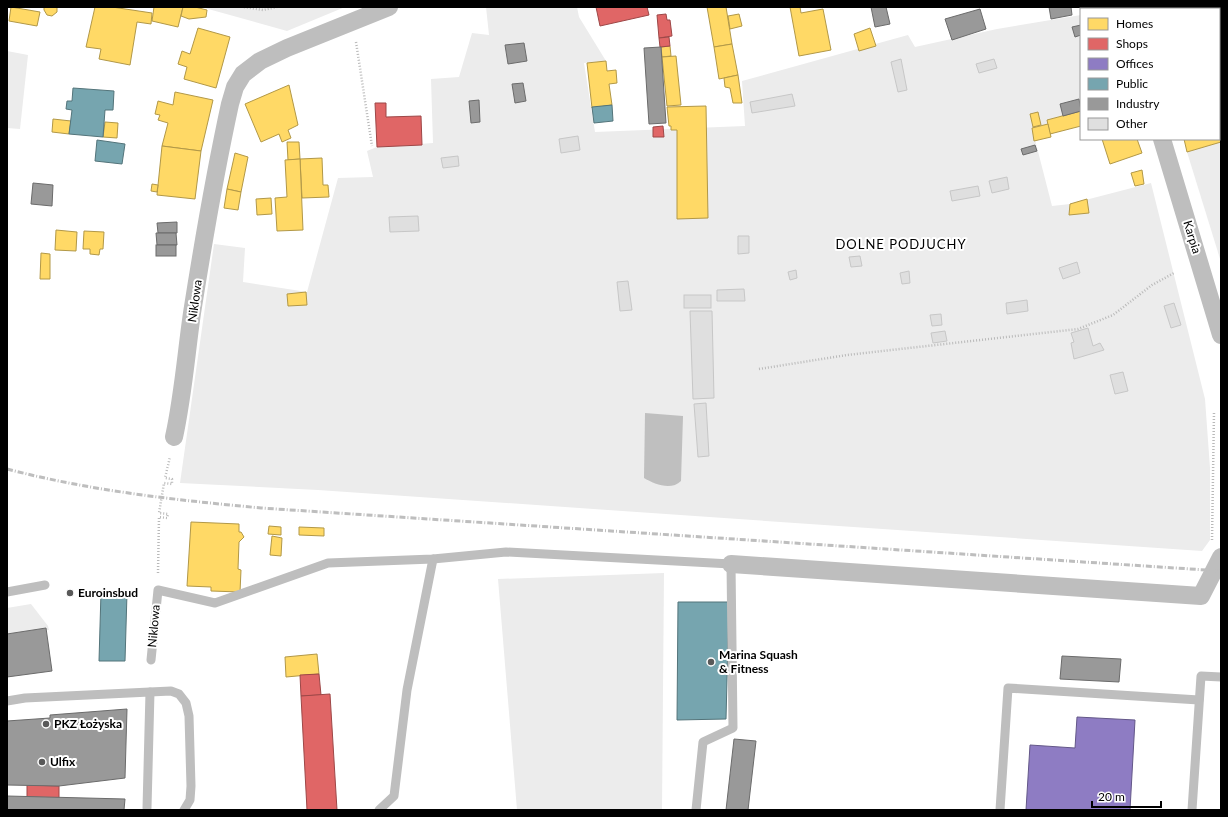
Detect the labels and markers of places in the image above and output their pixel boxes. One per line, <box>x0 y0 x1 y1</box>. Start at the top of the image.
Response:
place label: Euroinsbud <box>78 585 138 600</box>
marker: Euroinsbud <box>65 588 75 598</box>
place label: Marina Squash & Fitness <box>719 647 798 676</box>
marker: Marina Squash & Fitness <box>706 657 716 667</box>
place label: PKZ Łożyska <box>54 716 122 731</box>
marker: PKZ Łożyska <box>41 719 51 729</box>
place label: Ulfix <box>50 754 76 769</box>
marker: Ulfix <box>37 757 47 767</box>

